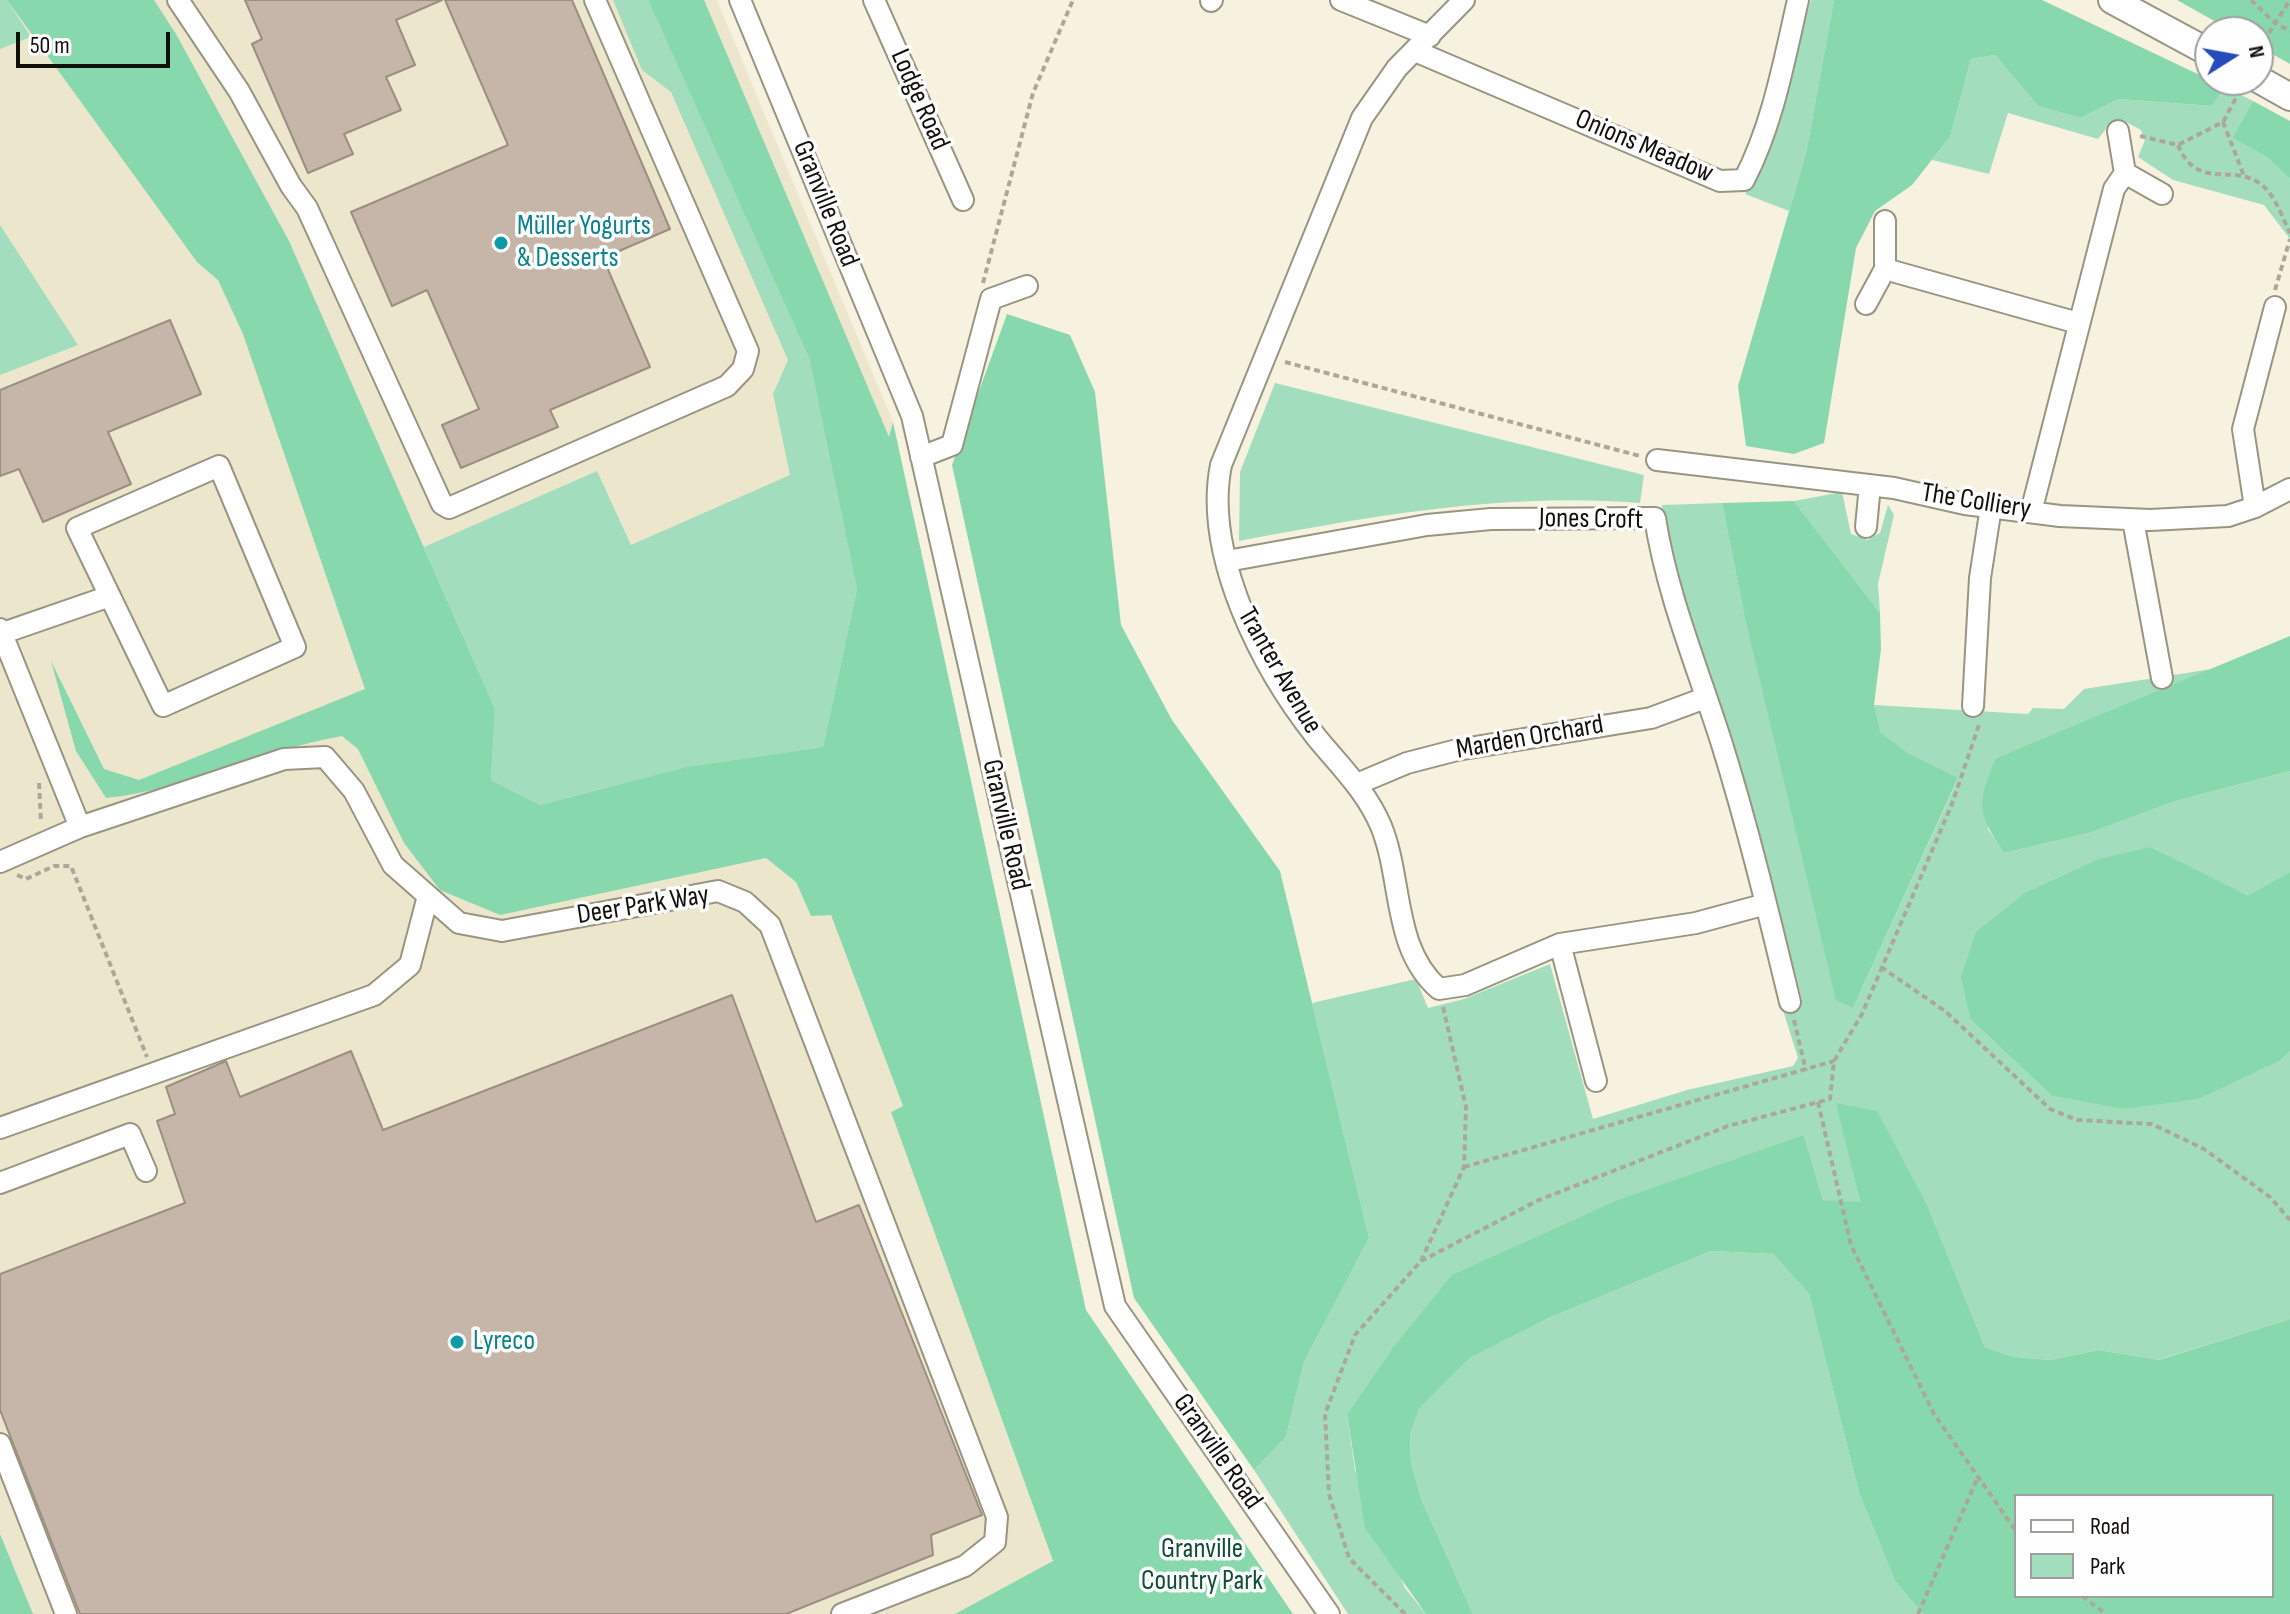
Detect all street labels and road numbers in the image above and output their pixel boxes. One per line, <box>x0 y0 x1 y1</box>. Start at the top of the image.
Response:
street label: Lodge Road <box>882 44 956 156</box>
street label: Onions Meadow <box>1570 103 1718 191</box>
street label: Granville Road <box>784 136 866 272</box>
street label: The Colliery <box>1919 477 2033 527</box>
street label: Jones Croft <box>1539 502 1643 538</box>
street label: Tranter Avenue <box>1229 602 1329 740</box>
street label: Marden Orchard <box>1454 709 1606 767</box>
street label: Granville Road <box>974 756 1036 894</box>
street label: Deer Park Way <box>575 879 711 933</box>
street label: Granville Road <box>1165 1388 1269 1516</box>

